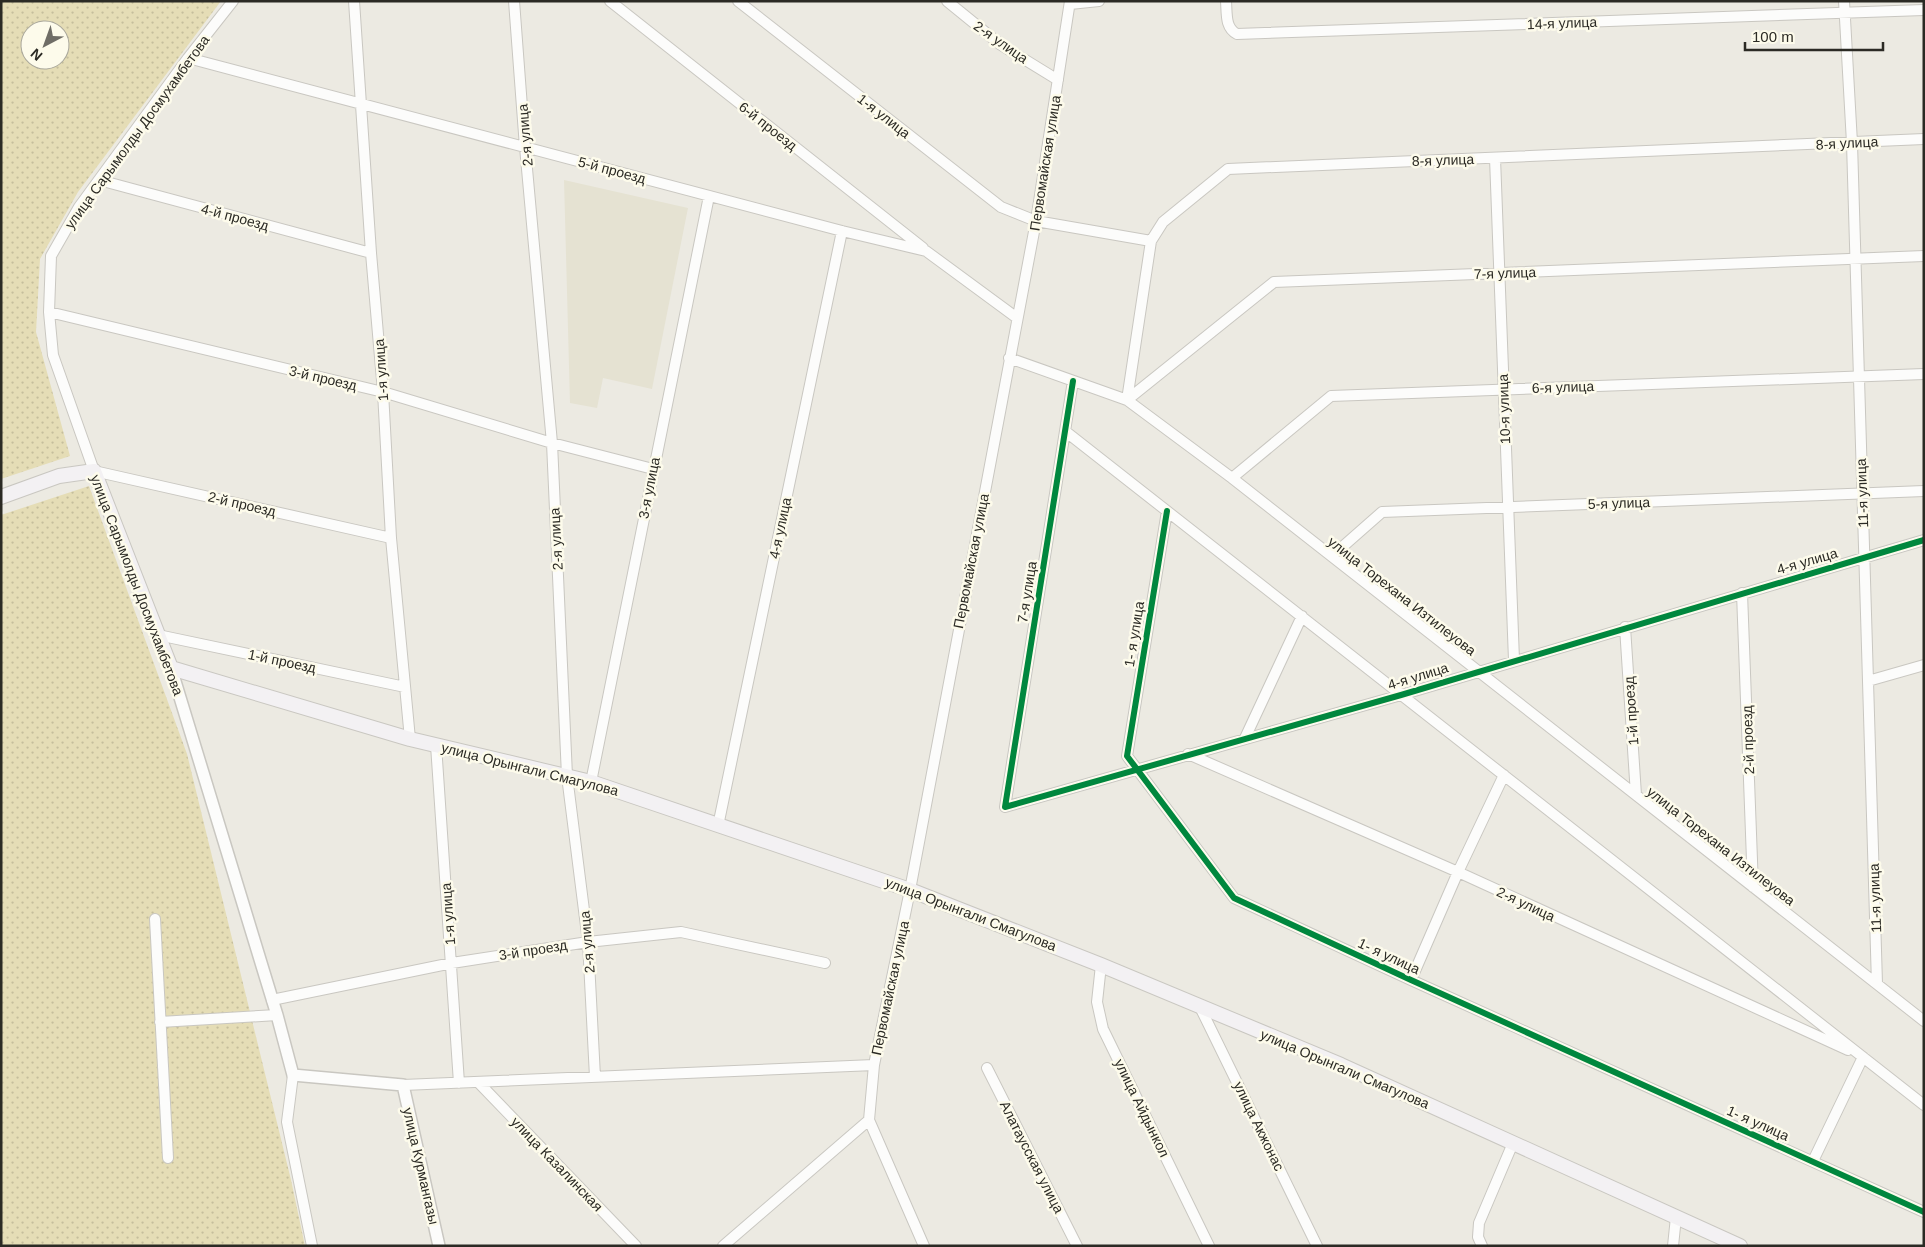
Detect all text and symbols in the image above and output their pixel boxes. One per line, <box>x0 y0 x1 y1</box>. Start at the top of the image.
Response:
street label: 14-я улица <box>1527 14 1598 32</box>
street label: 2-я улица <box>971 18 1031 67</box>
north arrow <box>20 20 70 70</box>
scale bar <box>1745 20 1882 52</box>
text: 100 m <box>1752 28 1794 45</box>
street label: улица Сарымолды Досмухамбетова <box>61 32 213 232</box>
text: N <box>27 45 46 64</box>
street label: 1-я улица <box>854 90 914 142</box>
street label: Первомайская улица <box>1026 94 1064 232</box>
street label: 6-й проезд <box>736 98 800 154</box>
street label: 2-я улица <box>514 103 536 167</box>
street label: 8-я улица <box>1815 133 1879 153</box>
street label: 8-я улица <box>1412 151 1475 169</box>
street label: 5-й проезд <box>577 153 647 187</box>
street label: 4-й проезд <box>200 200 270 234</box>
street label: 7-я улица <box>1474 264 1537 282</box>
street label: 1-я улица <box>371 338 391 402</box>
street label: 3-й проезд <box>288 362 358 394</box>
street label: 10-я улица <box>1495 373 1513 444</box>
street label: 6-я улица <box>1532 378 1595 396</box>
street label: 3-я улица <box>635 456 663 520</box>
street label: 11-я улица <box>1853 458 1871 528</box>
street label: улица Сарымолды Досмухамбетова <box>87 472 187 698</box>
street label: 2-й проезд <box>207 488 277 520</box>
street label: Первомайская улица <box>950 492 992 630</box>
street label: 5-я улица <box>1588 494 1651 512</box>
street label: 4-я улица <box>766 496 794 560</box>
street label: 2-я улица <box>546 507 566 571</box>
street label: улица Торехана Изтилеуова <box>1325 533 1479 659</box>
street label: 4-я улица <box>1775 545 1839 577</box>
street label: 7-я улица <box>1014 560 1040 624</box>
street label: 1- я улица <box>1121 600 1147 668</box>
street label: 1-й проезд <box>247 646 317 676</box>
street label: 4-я улица <box>1386 659 1450 693</box>
street label: 1-й проезд <box>1621 676 1641 746</box>
street label: 2-й проезд <box>1739 705 1757 775</box>
street label: улица Орынгали Смагулова <box>440 739 620 799</box>
street label: улица Торехана Изтилеуова <box>1644 783 1798 909</box>
street label: 11-я улица <box>1866 863 1884 933</box>
street label: улица Орынгали Смагулова <box>883 874 1059 954</box>
street label: 1-я улица <box>438 882 458 946</box>
street label: 2-я улица <box>1494 884 1558 925</box>
street label: 2-я улица <box>576 910 598 974</box>
street label: Первомайская улица <box>868 919 912 1057</box>
street label: 1- я улица <box>1356 935 1423 977</box>
street label: 3-й проезд <box>498 937 568 963</box>
street label: улица Орынгали Смагулова <box>1258 1026 1432 1112</box>
street label: улица Айдынкол <box>1111 1056 1173 1160</box>
street label: улица Акжонас <box>1230 1079 1288 1173</box>
street label: Алатаусская улица <box>997 1098 1067 1216</box>
street label: 1- я улица <box>1724 1102 1792 1144</box>
street label: улица Курмангазы <box>400 1106 442 1226</box>
street label: улица Казалинская <box>508 1114 606 1214</box>

